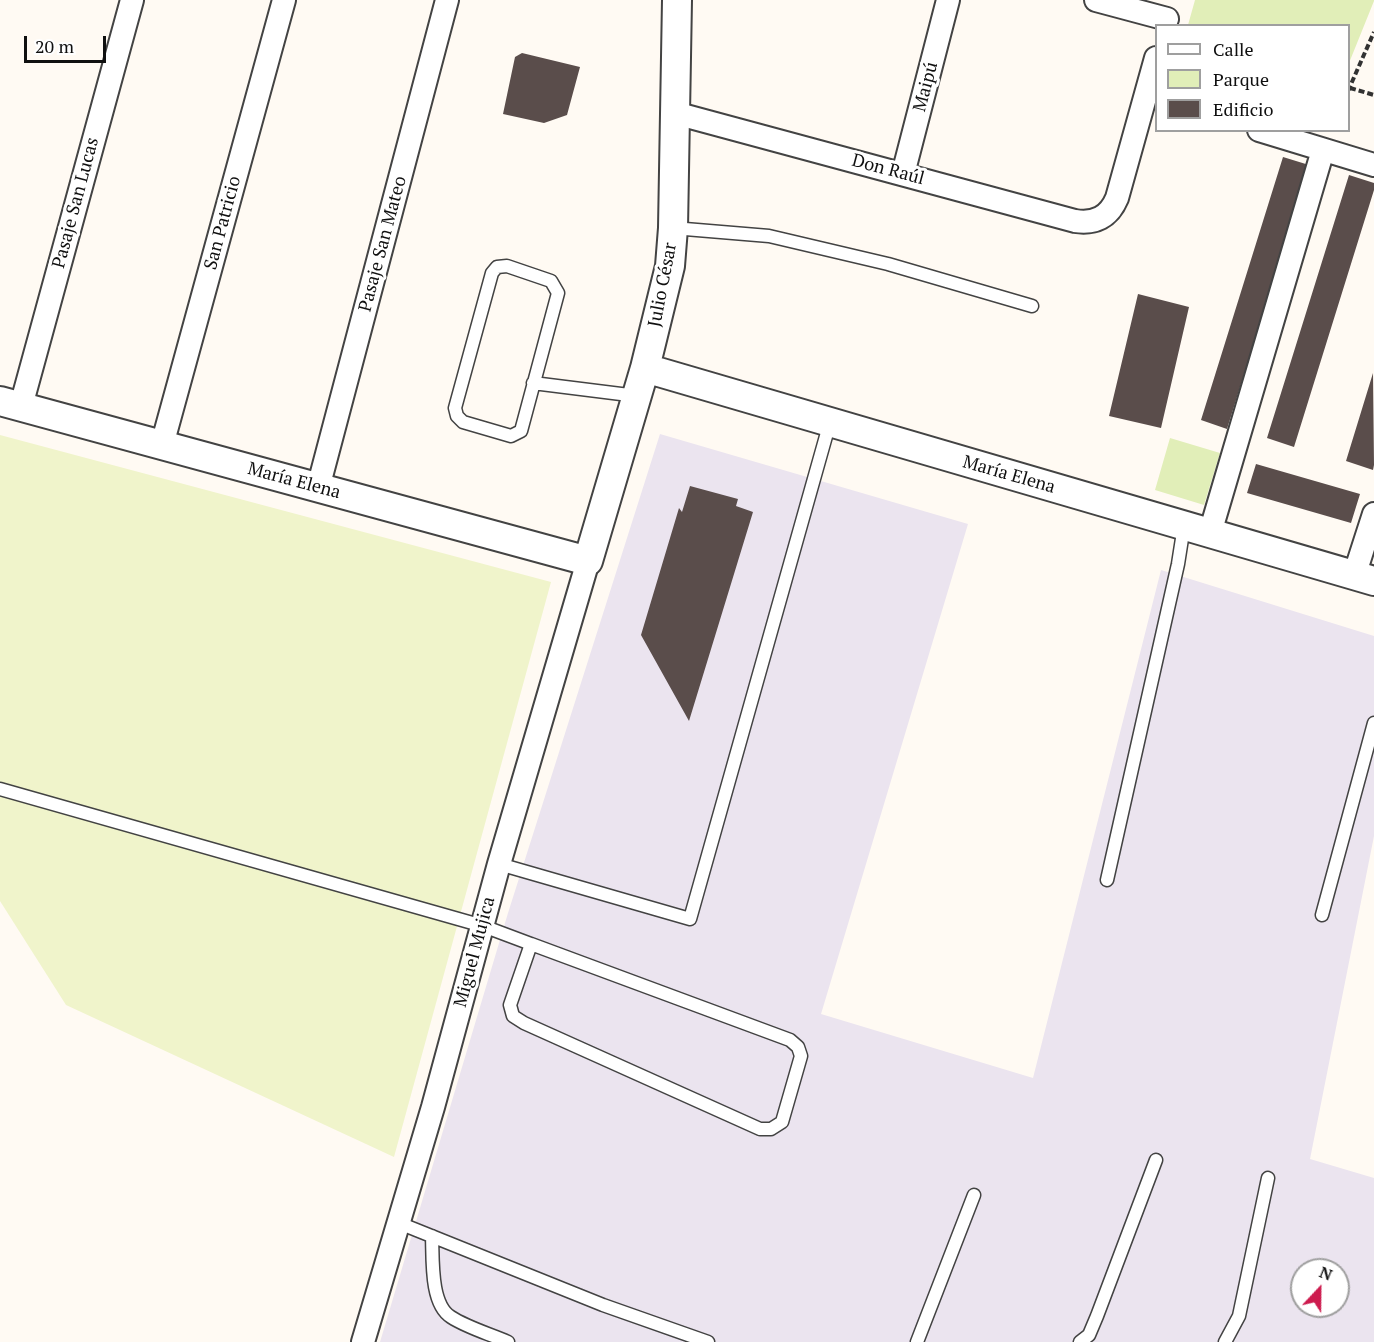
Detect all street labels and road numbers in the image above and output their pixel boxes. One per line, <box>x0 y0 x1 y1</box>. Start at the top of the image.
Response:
street label: Maipú <box>909 60 943 114</box>
street label: Pasaje San Lucas <box>48 135 104 271</box>
street label: Don Raúl <box>849 150 927 190</box>
street label: San Patricio <box>200 174 246 272</box>
street label: Pasaje San Mateo <box>355 174 411 314</box>
street label: Julio César <box>644 241 682 329</box>
street label: María Elena <box>960 451 1058 499</box>
street label: María Elena <box>245 458 343 504</box>
street label: Miguel Mujica <box>450 894 500 1010</box>

